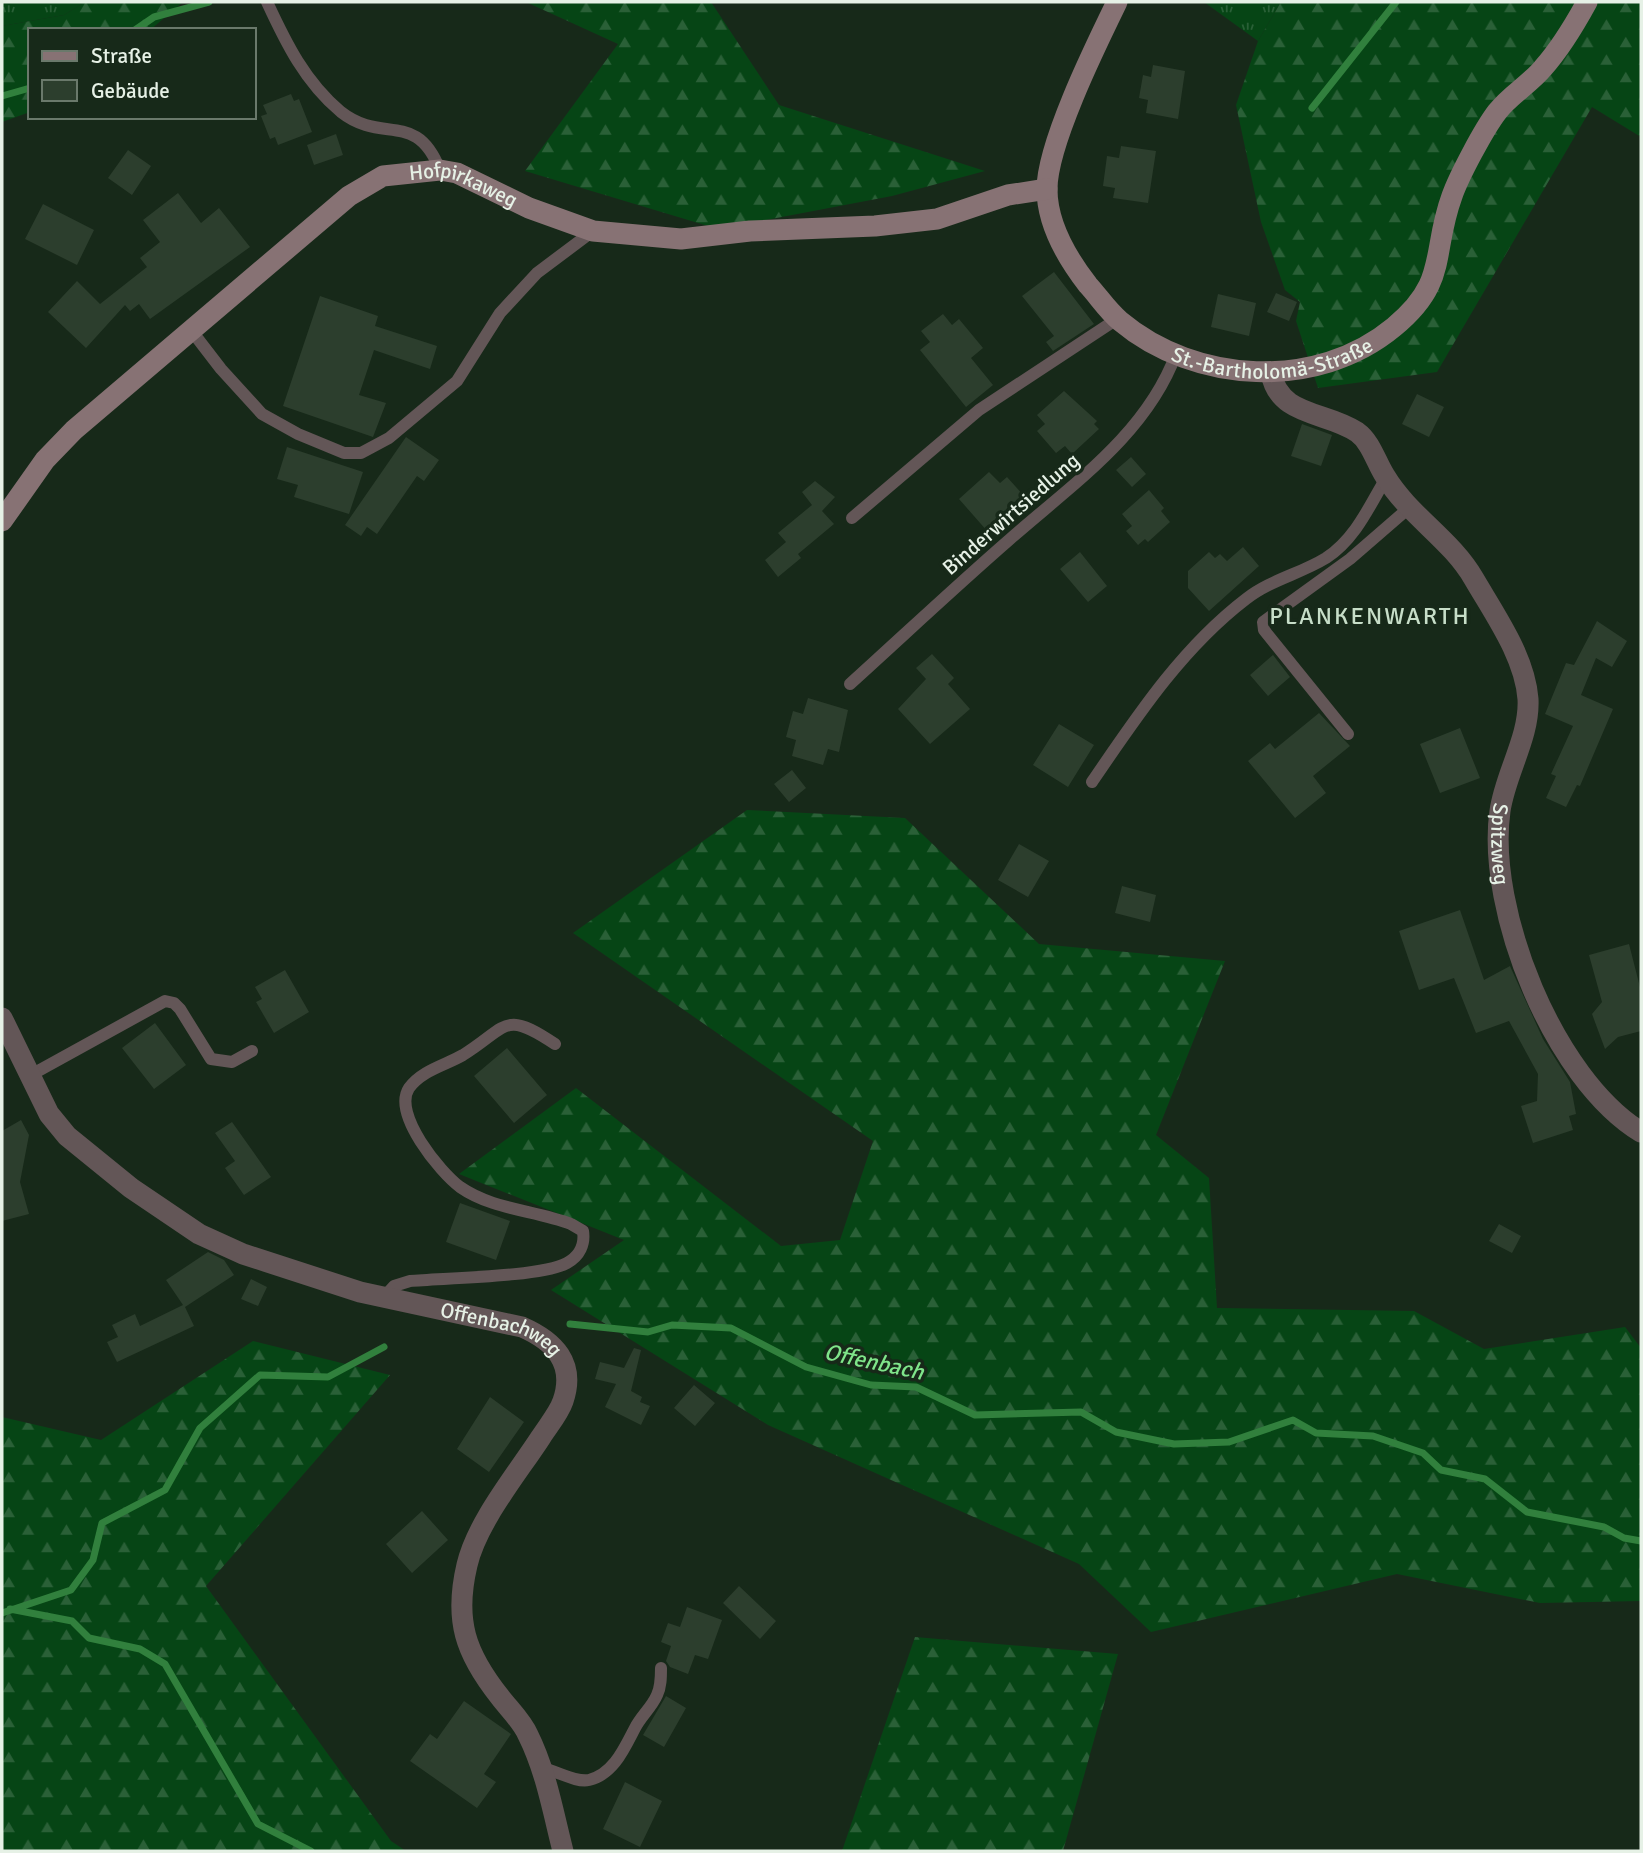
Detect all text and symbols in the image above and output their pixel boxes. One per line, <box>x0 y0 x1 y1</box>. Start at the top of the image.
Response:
legend <box>28 28 256 119</box>
text: Straße <box>91 43 152 69</box>
text: Gebäude <box>91 78 170 104</box>
street label: Hofpirkaweg <box>408 157 522 213</box>
street label: St.-Bartholomä-Straße <box>1168 332 1377 385</box>
street label: Binderwirtsiedlung <box>937 447 1085 581</box>
district label: PLANKENWARTH <box>1269 601 1471 631</box>
street label: Spitzweg <box>1485 801 1515 887</box>
street label: Offenbachweg <box>438 1297 568 1362</box>
water label: Offenbach <box>822 1337 928 1387</box>

